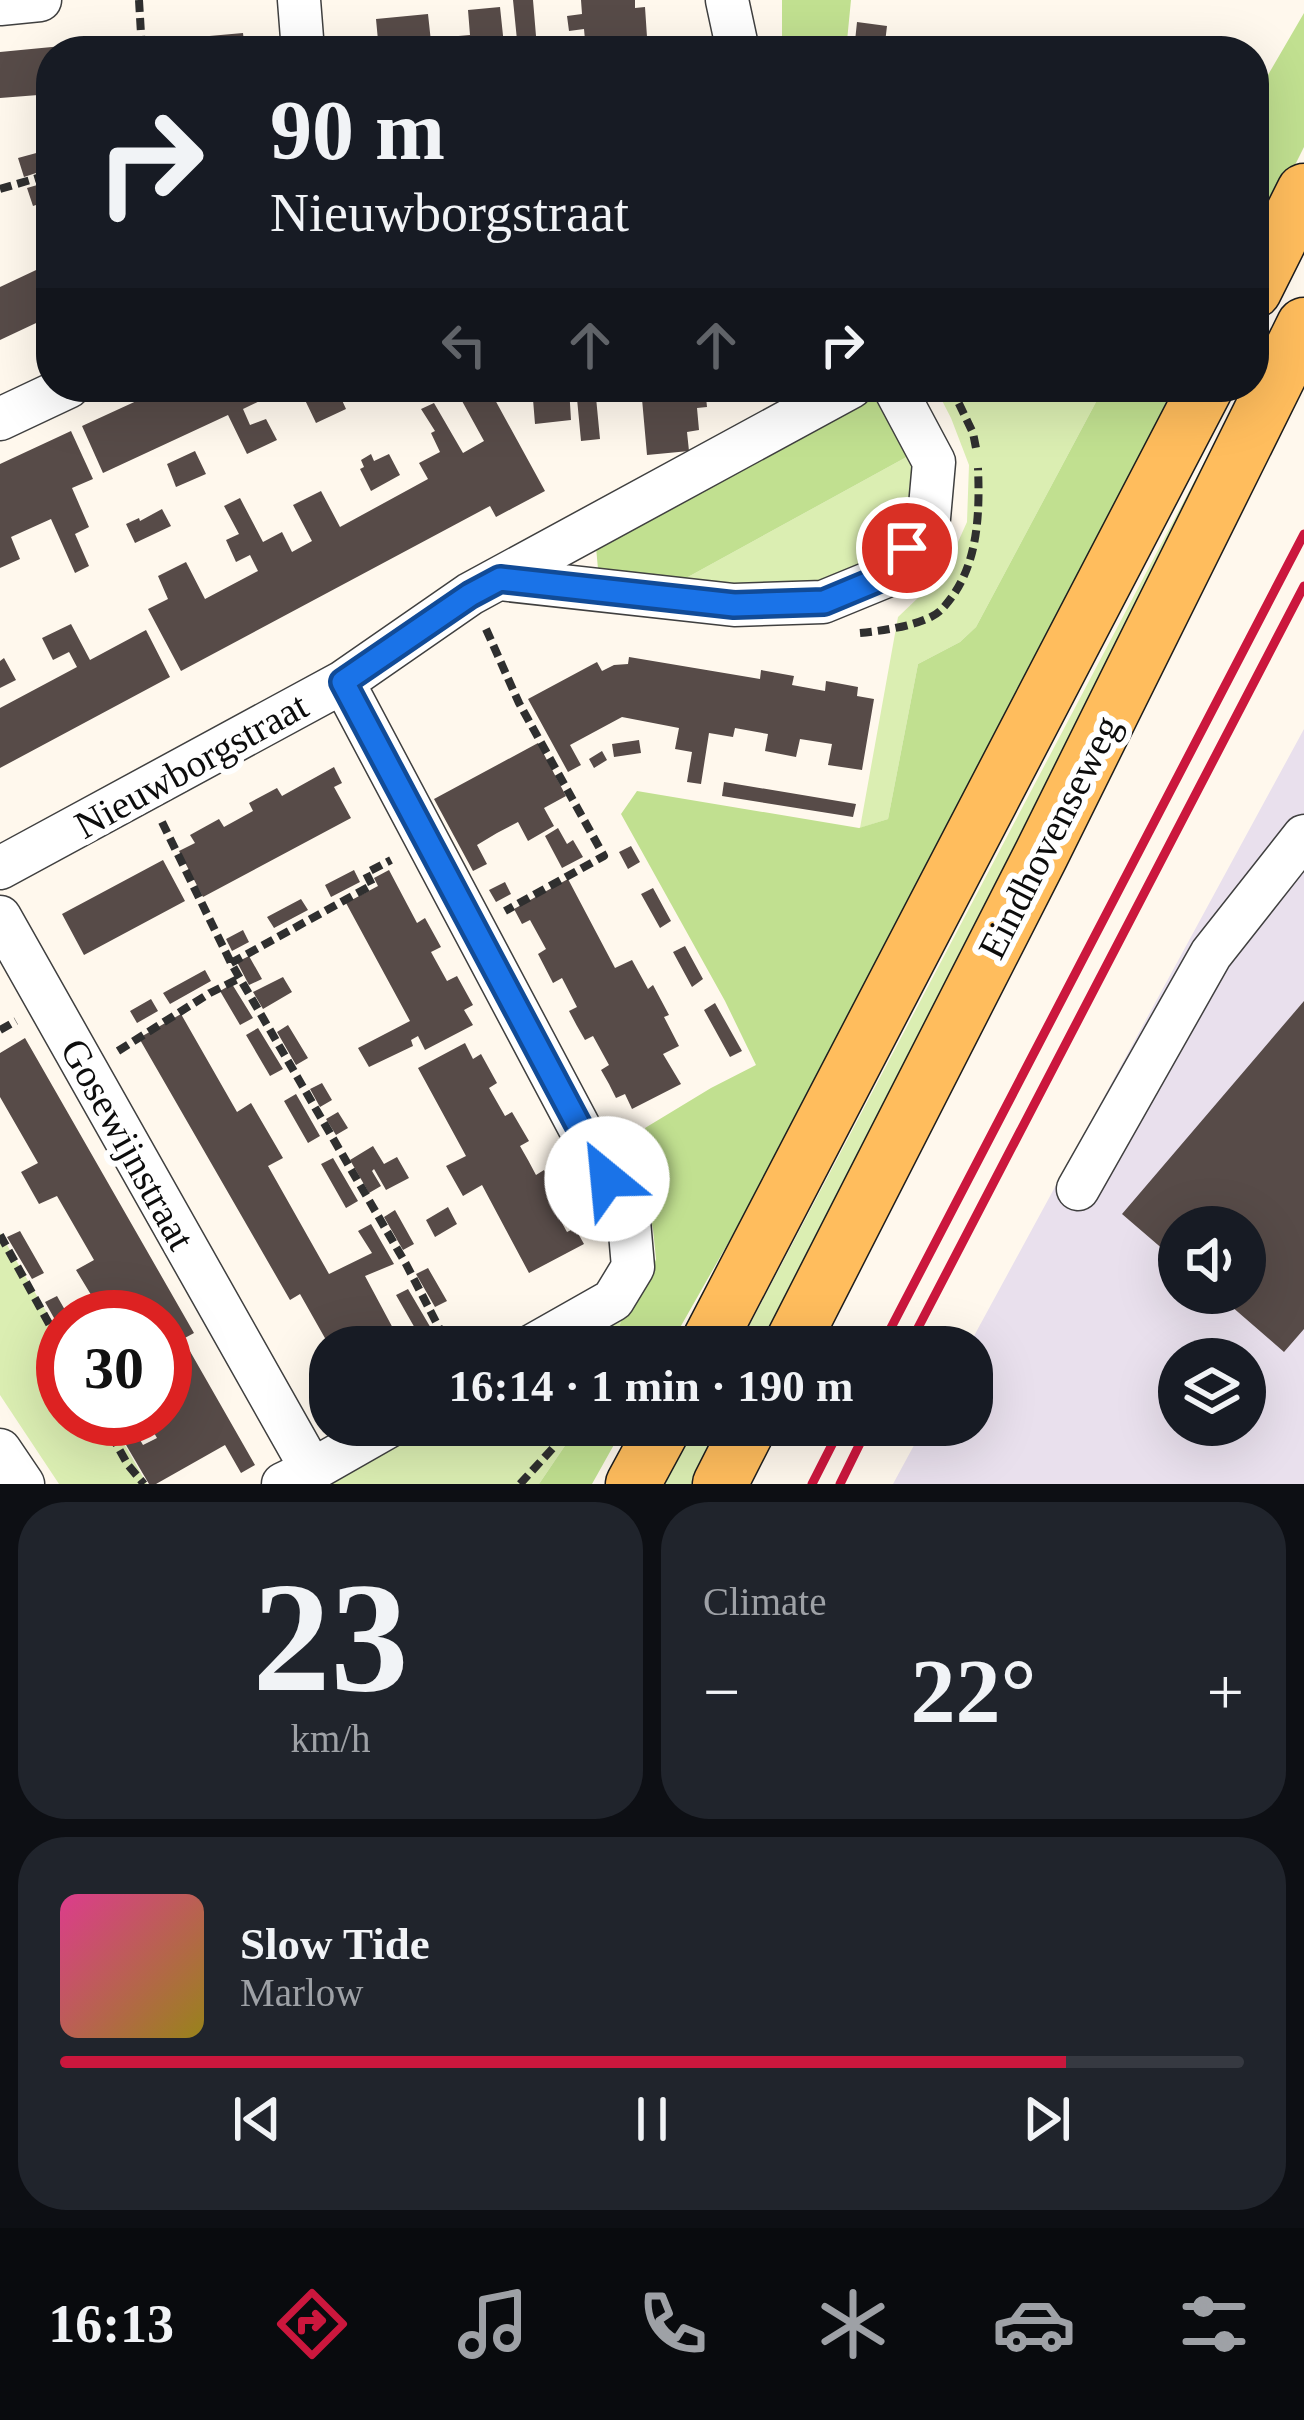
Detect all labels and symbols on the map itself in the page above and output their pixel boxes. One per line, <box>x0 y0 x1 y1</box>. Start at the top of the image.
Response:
pin <box>856 497 958 599</box>
street label: Nieuwborgstraat <box>67 683 315 848</box>
street label: Eindhovenseweg <box>969 709 1130 966</box>
street label: Gosewijnstraat <box>52 1031 204 1257</box>
position arrow <box>544 1116 670 1242</box>
speed limit sign: 30 <box>36 1290 192 1446</box>

